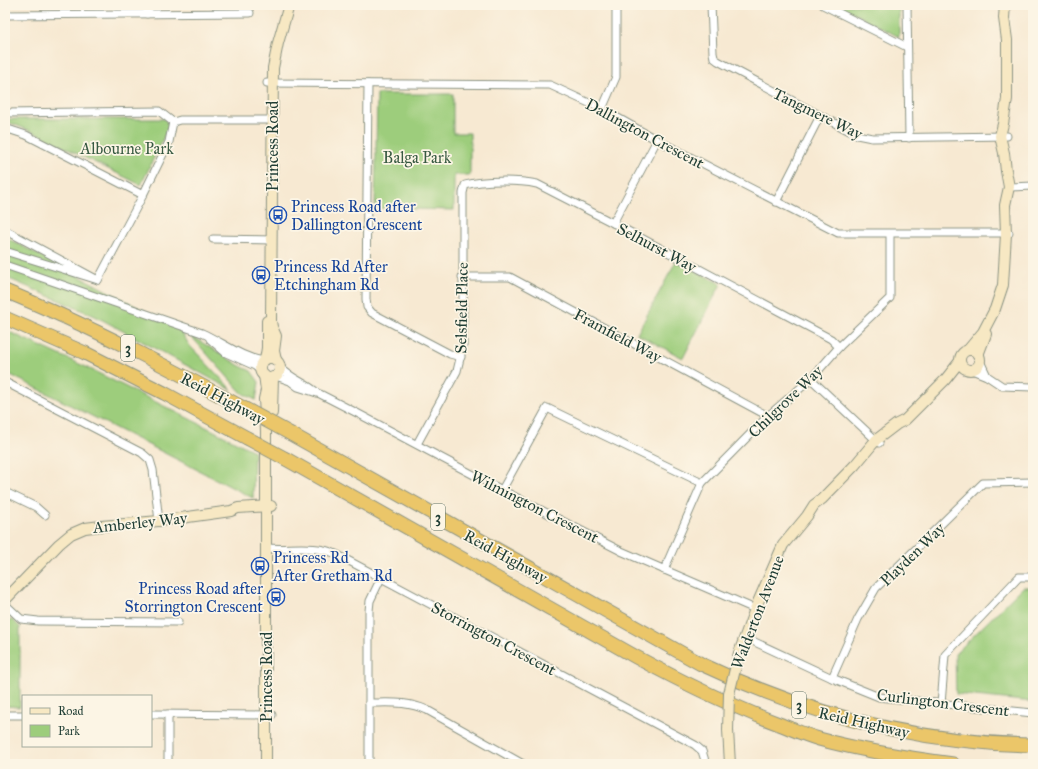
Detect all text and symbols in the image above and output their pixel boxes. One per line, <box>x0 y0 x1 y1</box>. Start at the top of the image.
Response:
street label: Tangmere Way <box>769 84 866 144</box>
street label: Dallington Crescent <box>582 94 708 174</box>
street label: Princess Road <box>263 101 282 191</box>
park label: Albourne Park <box>79 139 174 158</box>
park label: Balga Park <box>383 148 452 168</box>
place label: Princess Road after Dallington Crescent <box>291 197 423 235</box>
bus stop icon: Princess Road after Dallington Crescent <box>268 205 288 225</box>
street label: Selhurst Way <box>614 219 700 276</box>
place label: Princess Rd After Etchingham Rd <box>274 257 388 295</box>
street label: Selsfield Place <box>451 262 472 354</box>
bus stop icon: Princess Rd After Etchingham Rd <box>251 265 271 285</box>
street label: Framfield Way <box>571 304 665 367</box>
road number: 3 <box>121 335 135 361</box>
street label: Chilgrove Way <box>744 361 828 442</box>
street label: Reid Highway <box>177 368 269 430</box>
street label: Wilmington Crescent <box>467 466 602 548</box>
road number: 3 <box>431 504 445 530</box>
street label: Amberley Way <box>91 508 189 537</box>
street label: Playden Way <box>876 518 949 590</box>
street label: Reid Highway <box>460 526 551 588</box>
place label: Princess Rd After Gretham Rd <box>272 548 393 585</box>
street label: Walderton Avenue <box>727 552 788 672</box>
bus stop icon: Princess Rd After Gretham Rd <box>250 556 270 576</box>
place label: Princess Road after Storrington Crescent <box>125 579 263 617</box>
bus stop icon: Princess Road after Storrington Crescent <box>266 587 286 607</box>
street label: Storrington Crescent <box>428 598 560 680</box>
street label: Princess Road <box>257 632 276 722</box>
street label: Curlington Crescent <box>876 685 1010 721</box>
road number: 3 <box>792 692 806 718</box>
legend <box>22 695 152 747</box>
street label: Reid Highway <box>816 703 912 743</box>
text: Road <box>58 704 84 718</box>
text: Park <box>58 724 80 738</box>

